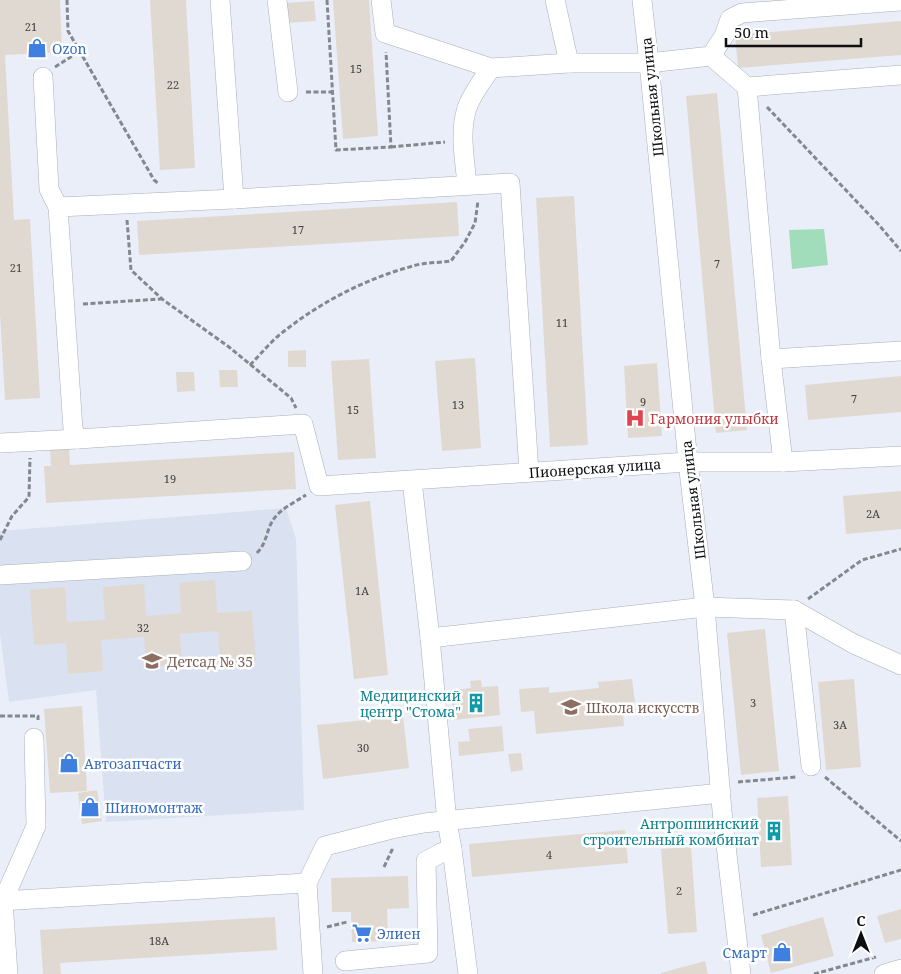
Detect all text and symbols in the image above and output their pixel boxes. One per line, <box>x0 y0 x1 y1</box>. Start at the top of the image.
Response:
scale bar <box>726 15 861 47</box>
house number: 21 <box>25 19 37 34</box>
text: 50 m <box>734 22 769 42</box>
street label: Школьная улица <box>636 36 668 158</box>
shop icon: Ozon <box>26 37 48 59</box>
place label: Ozon <box>52 39 87 58</box>
house number: 15 <box>350 61 362 76</box>
house number: 22 <box>167 77 179 92</box>
house number: 17 <box>292 222 304 237</box>
house number: 7 <box>714 256 720 271</box>
house number: 21 <box>10 260 22 275</box>
house number: 11 <box>556 315 568 330</box>
house number: 7 <box>851 391 857 406</box>
house number: 9 <box>640 394 646 409</box>
house number: 13 <box>452 397 464 412</box>
house number: 15 <box>347 402 359 417</box>
hospital icon: Гармония улыбки <box>624 407 646 429</box>
place label: Гармония улыбки <box>650 409 779 428</box>
street label: Школьная улица <box>676 439 710 561</box>
street label: Пионерская улица <box>528 454 662 482</box>
house number: 19 <box>164 471 176 486</box>
house number: 2А <box>866 506 880 521</box>
house number: 1А <box>355 583 369 598</box>
house number: 32 <box>137 620 149 635</box>
school or university icon: Детсад № 35 <box>141 650 163 672</box>
place label: Детсад № 35 <box>167 652 253 671</box>
place label: Медицинский центр "Стома" <box>360 686 461 721</box>
building icon: Медицинский центр "Стома" <box>465 692 487 714</box>
house number: 3 <box>750 695 756 710</box>
school or university icon: Школа искусств <box>560 696 582 718</box>
place label: Школа искусств <box>586 698 699 717</box>
house number: 3А <box>833 717 847 732</box>
house number: 30 <box>357 740 369 755</box>
shop icon: Автозапчасти <box>58 752 80 774</box>
place label: Автозапчасти <box>84 754 182 773</box>
shop icon: Шиномонтаж <box>79 796 101 818</box>
place label: Шиномонтаж <box>105 798 203 817</box>
place label: Антропшинский строительный комбинат <box>583 814 760 849</box>
building icon: Антропшинский строительный комбинат <box>763 820 785 842</box>
house number: 4 <box>546 847 552 862</box>
house number: 2 <box>676 883 682 898</box>
north arrow <box>836 909 886 959</box>
text: С <box>856 911 866 930</box>
supermarket icon: Элиен <box>351 922 373 944</box>
place label: Элиен <box>377 924 421 943</box>
house number: 18А <box>149 933 169 948</box>
shop icon: Смарт <box>771 941 793 963</box>
place label: Смарт <box>723 943 768 962</box>

